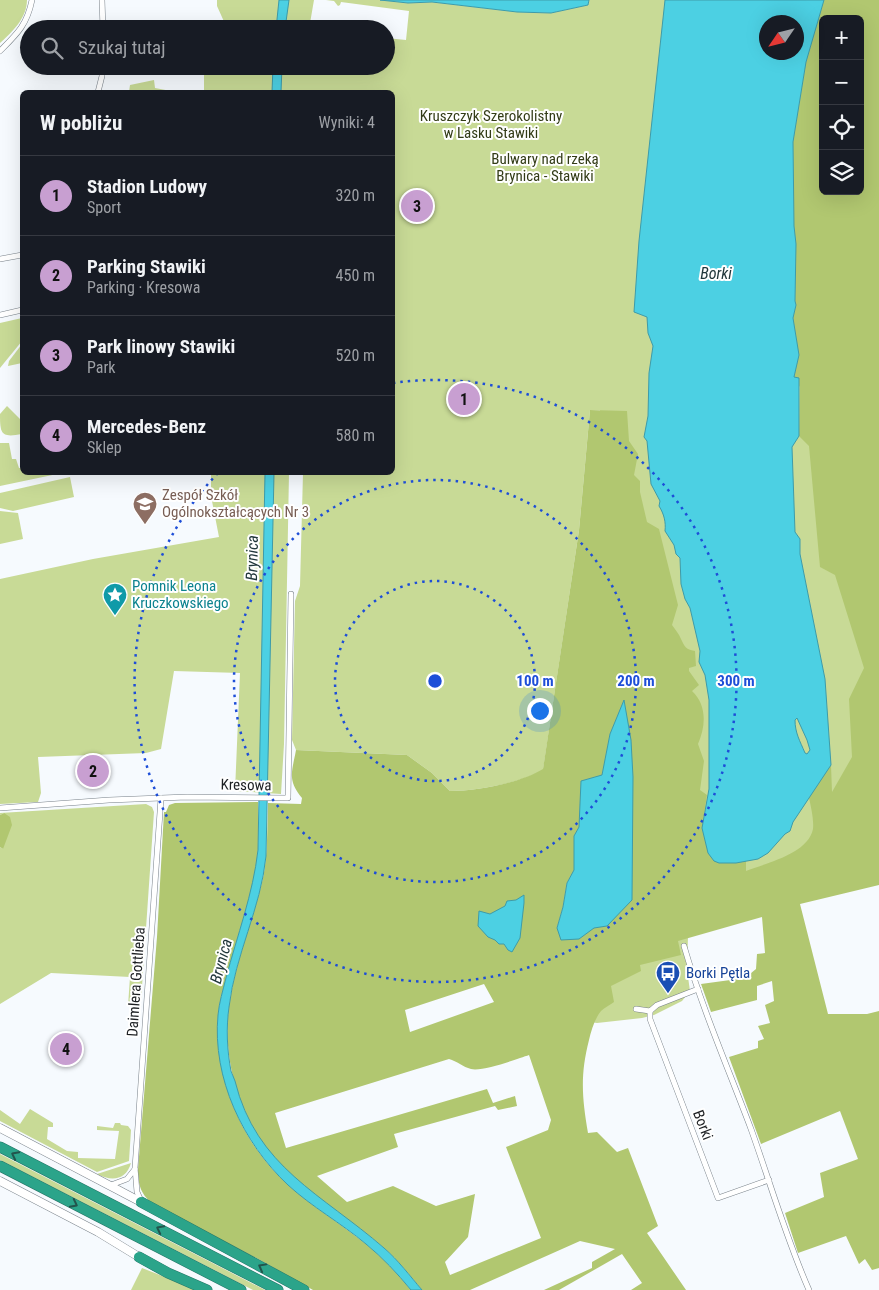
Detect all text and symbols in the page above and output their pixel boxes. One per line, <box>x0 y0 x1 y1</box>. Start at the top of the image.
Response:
north arrow <box>759 15 804 60</box>
map controls <box>819 15 864 195</box>
button: + <box>819 15 864 60</box>
search box <box>20 20 395 75</box>
icon: search <box>38 34 66 62</box>
text: Szukaj tutaj <box>78 36 165 59</box>
button: − <box>819 60 864 105</box>
button: locate <box>819 105 864 150</box>
park label: Kruszczyk Szerokolistny w Lasku Stawiki <box>420 107 562 142</box>
text: W pobliżu <box>40 111 122 135</box>
text: Wyniki: 4 <box>319 113 375 132</box>
park label: Bulwary nad rzeką Brynica - Stawiki <box>491 150 599 185</box>
button: layers <box>819 150 864 195</box>
text: Stadion Ludowy <box>87 175 207 198</box>
text: 1 <box>52 186 60 205</box>
text: 320 m <box>336 186 375 205</box>
pin: 3 <box>401 187 433 225</box>
text: Sport <box>87 198 121 217</box>
text: Parking Stawiki <box>87 255 206 278</box>
water label: Borki <box>700 264 732 283</box>
text: 2 <box>52 266 60 285</box>
text: 450 m <box>336 266 375 285</box>
text: Parking · Kresowa <box>87 278 200 297</box>
text: Park linowy Stawiki <box>87 335 235 358</box>
text: 3 <box>52 346 60 365</box>
text: 520 m <box>336 346 375 365</box>
text: Park <box>87 358 116 377</box>
pin: 1 <box>448 380 480 418</box>
text: Mercedes-Benz <box>87 415 206 438</box>
text: 4 <box>52 426 60 445</box>
text: 580 m <box>336 426 375 445</box>
text: Sklep <box>87 438 122 457</box>
place label: Zespół Szkół Ogólnokształcących Nr 3 <box>162 486 309 521</box>
school or university icon: Zespół Szkół Ogólnokształcących Nr 3 <box>132 491 158 525</box>
water label: Brynica <box>242 535 262 581</box>
place label: Pomnik Leona Kruczkowskiego <box>132 577 229 612</box>
place icon: Pomnik Leona Kruczkowskiego <box>102 582 128 616</box>
centre of rings <box>426 672 444 690</box>
text: 100 m <box>516 672 554 690</box>
text: 200 m <box>617 672 655 690</box>
text: 300 m <box>717 672 755 690</box>
your location <box>527 698 553 724</box>
pin: 2 <box>77 752 109 790</box>
street label: Kresowa <box>220 776 272 794</box>
street label: Daimlera Gottlieba <box>123 927 149 1037</box>
water label: Brynica <box>206 937 236 985</box>
bus stop icon: Borki Pętla <box>655 960 681 994</box>
place label: Borki Pętla <box>686 964 750 982</box>
pin: 4 <box>50 1030 82 1068</box>
street label: Borki <box>689 1108 717 1142</box>
one-way arrow <box>11 1151 20 1161</box>
one-way arrow <box>69 1198 78 1208</box>
one-way arrow <box>156 1225 165 1235</box>
one-way arrow <box>259 1263 268 1273</box>

